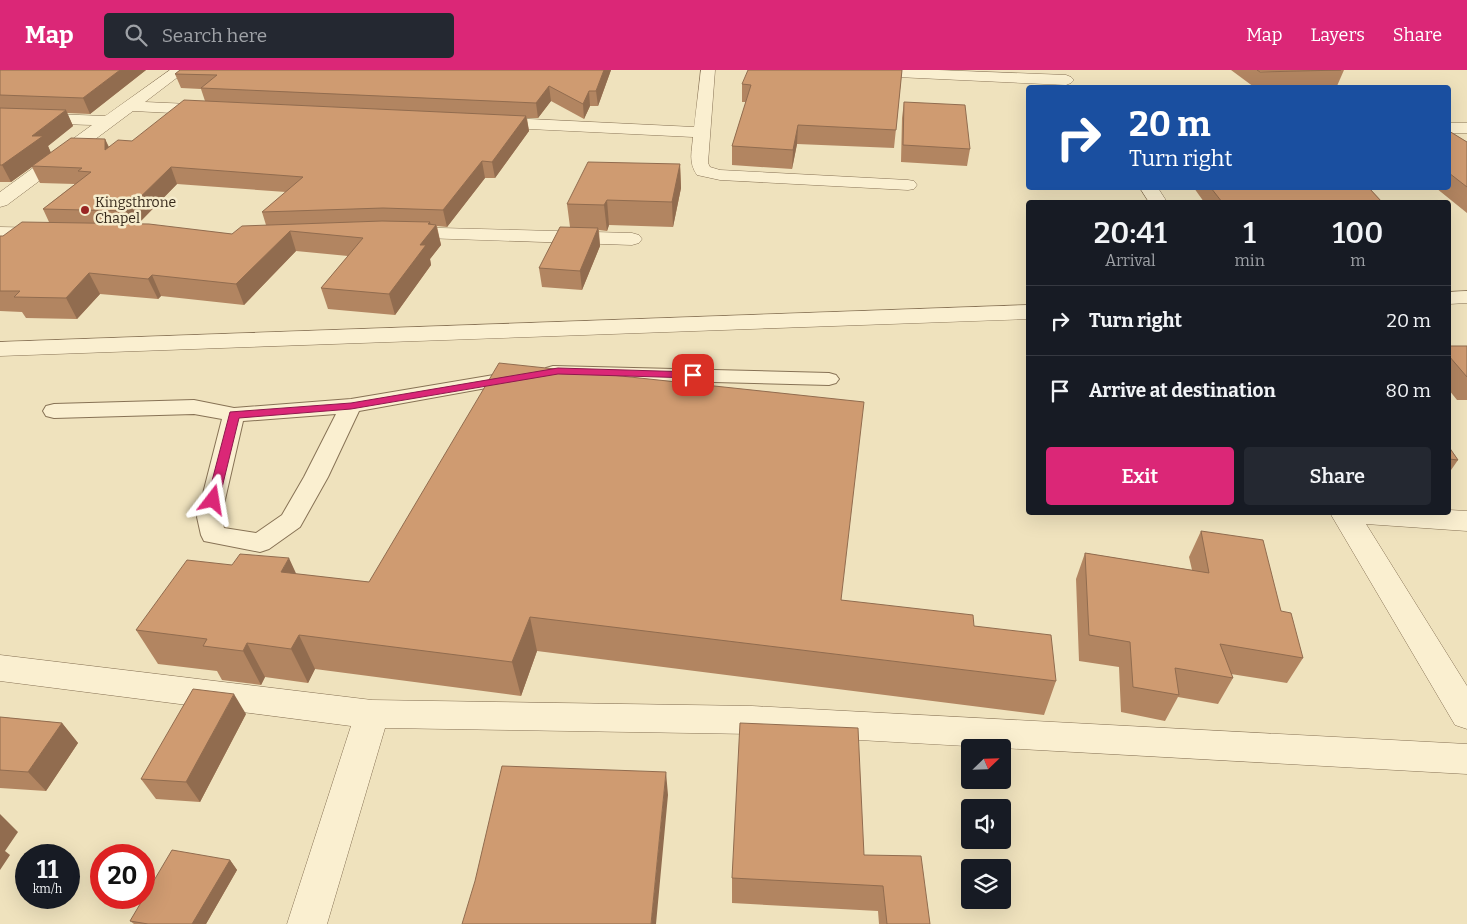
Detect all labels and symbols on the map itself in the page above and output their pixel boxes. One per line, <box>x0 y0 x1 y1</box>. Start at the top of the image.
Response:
place label: Kingsthrone Chapel <box>95 194 176 227</box>
marker: Kingsthrone Chapel <box>79 204 91 216</box>
pin <box>672 354 714 396</box>
position arrow <box>186 473 238 525</box>
north arrow <box>961 739 1011 789</box>
speed limit sign: 20 <box>90 844 155 909</box>

